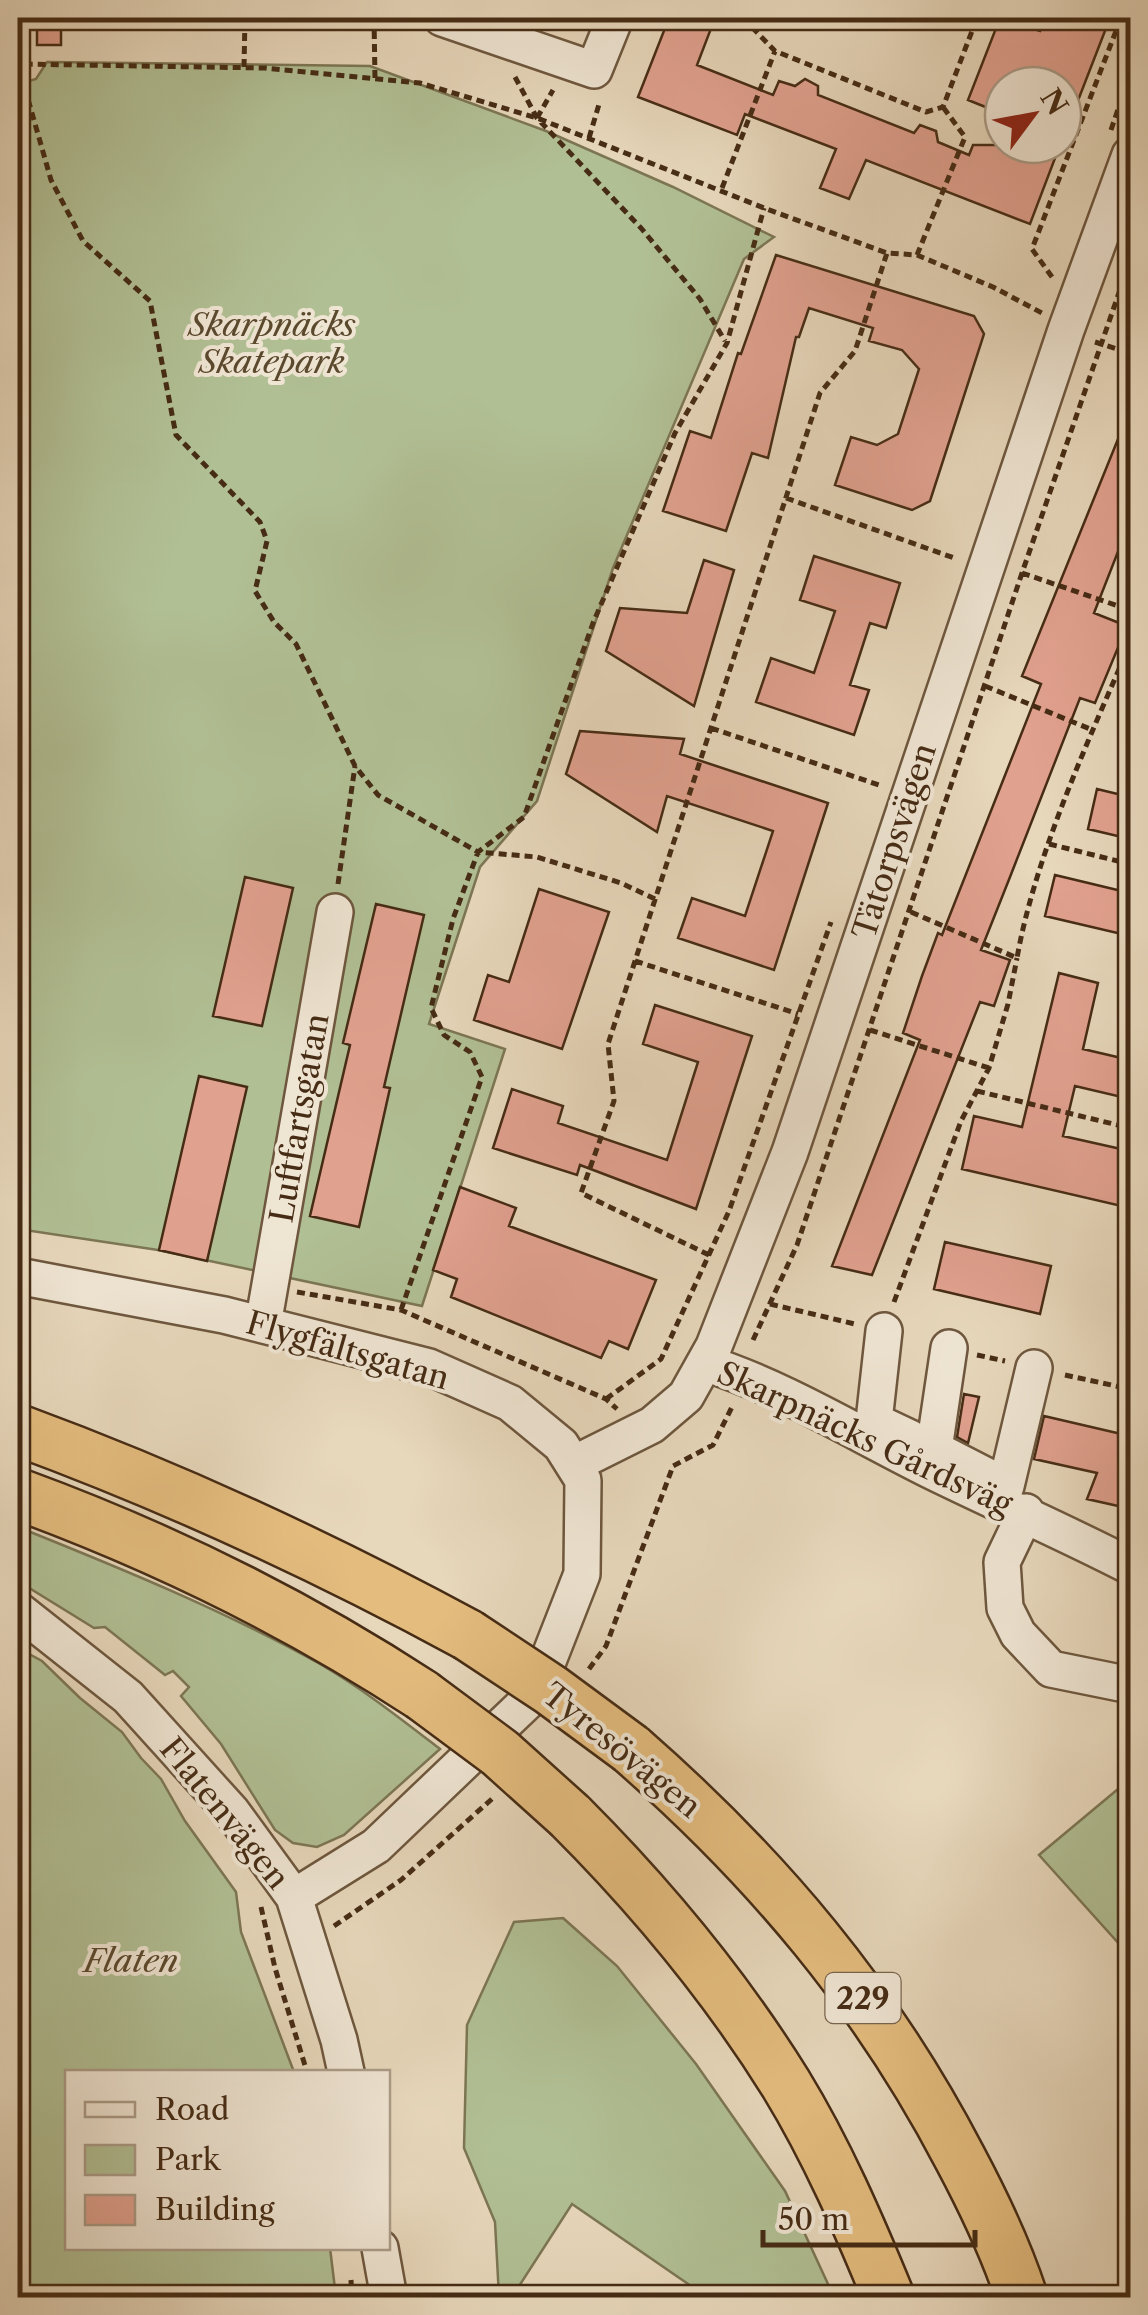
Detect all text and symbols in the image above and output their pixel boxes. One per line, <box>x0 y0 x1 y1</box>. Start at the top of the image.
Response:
north arrow <box>983 65 1083 165</box>
text: N <box>1033 82 1075 121</box>
park label: Skarpnäcks Skatepark <box>186 305 356 381</box>
street label: Tätorpsvägen <box>844 738 944 944</box>
street label: Luftfartsgatan <box>261 1010 337 1226</box>
street label: Flygfältsgatan <box>242 1302 454 1398</box>
street label: Skarpnäcks Gårdsväg <box>711 1353 1020 1524</box>
street label: Tyresövägen <box>535 1674 709 1826</box>
street label: Flatenvägen <box>152 1729 298 1897</box>
park label: Flaten <box>81 1941 178 1980</box>
road number: 229 <box>826 1973 900 2023</box>
legend <box>65 2070 390 2250</box>
text: Road <box>155 2091 229 2128</box>
text: Park <box>155 2141 222 2178</box>
scale bar <box>763 2185 976 2247</box>
text: Building <box>155 2191 275 2228</box>
text: 50 m <box>778 2201 849 2238</box>

